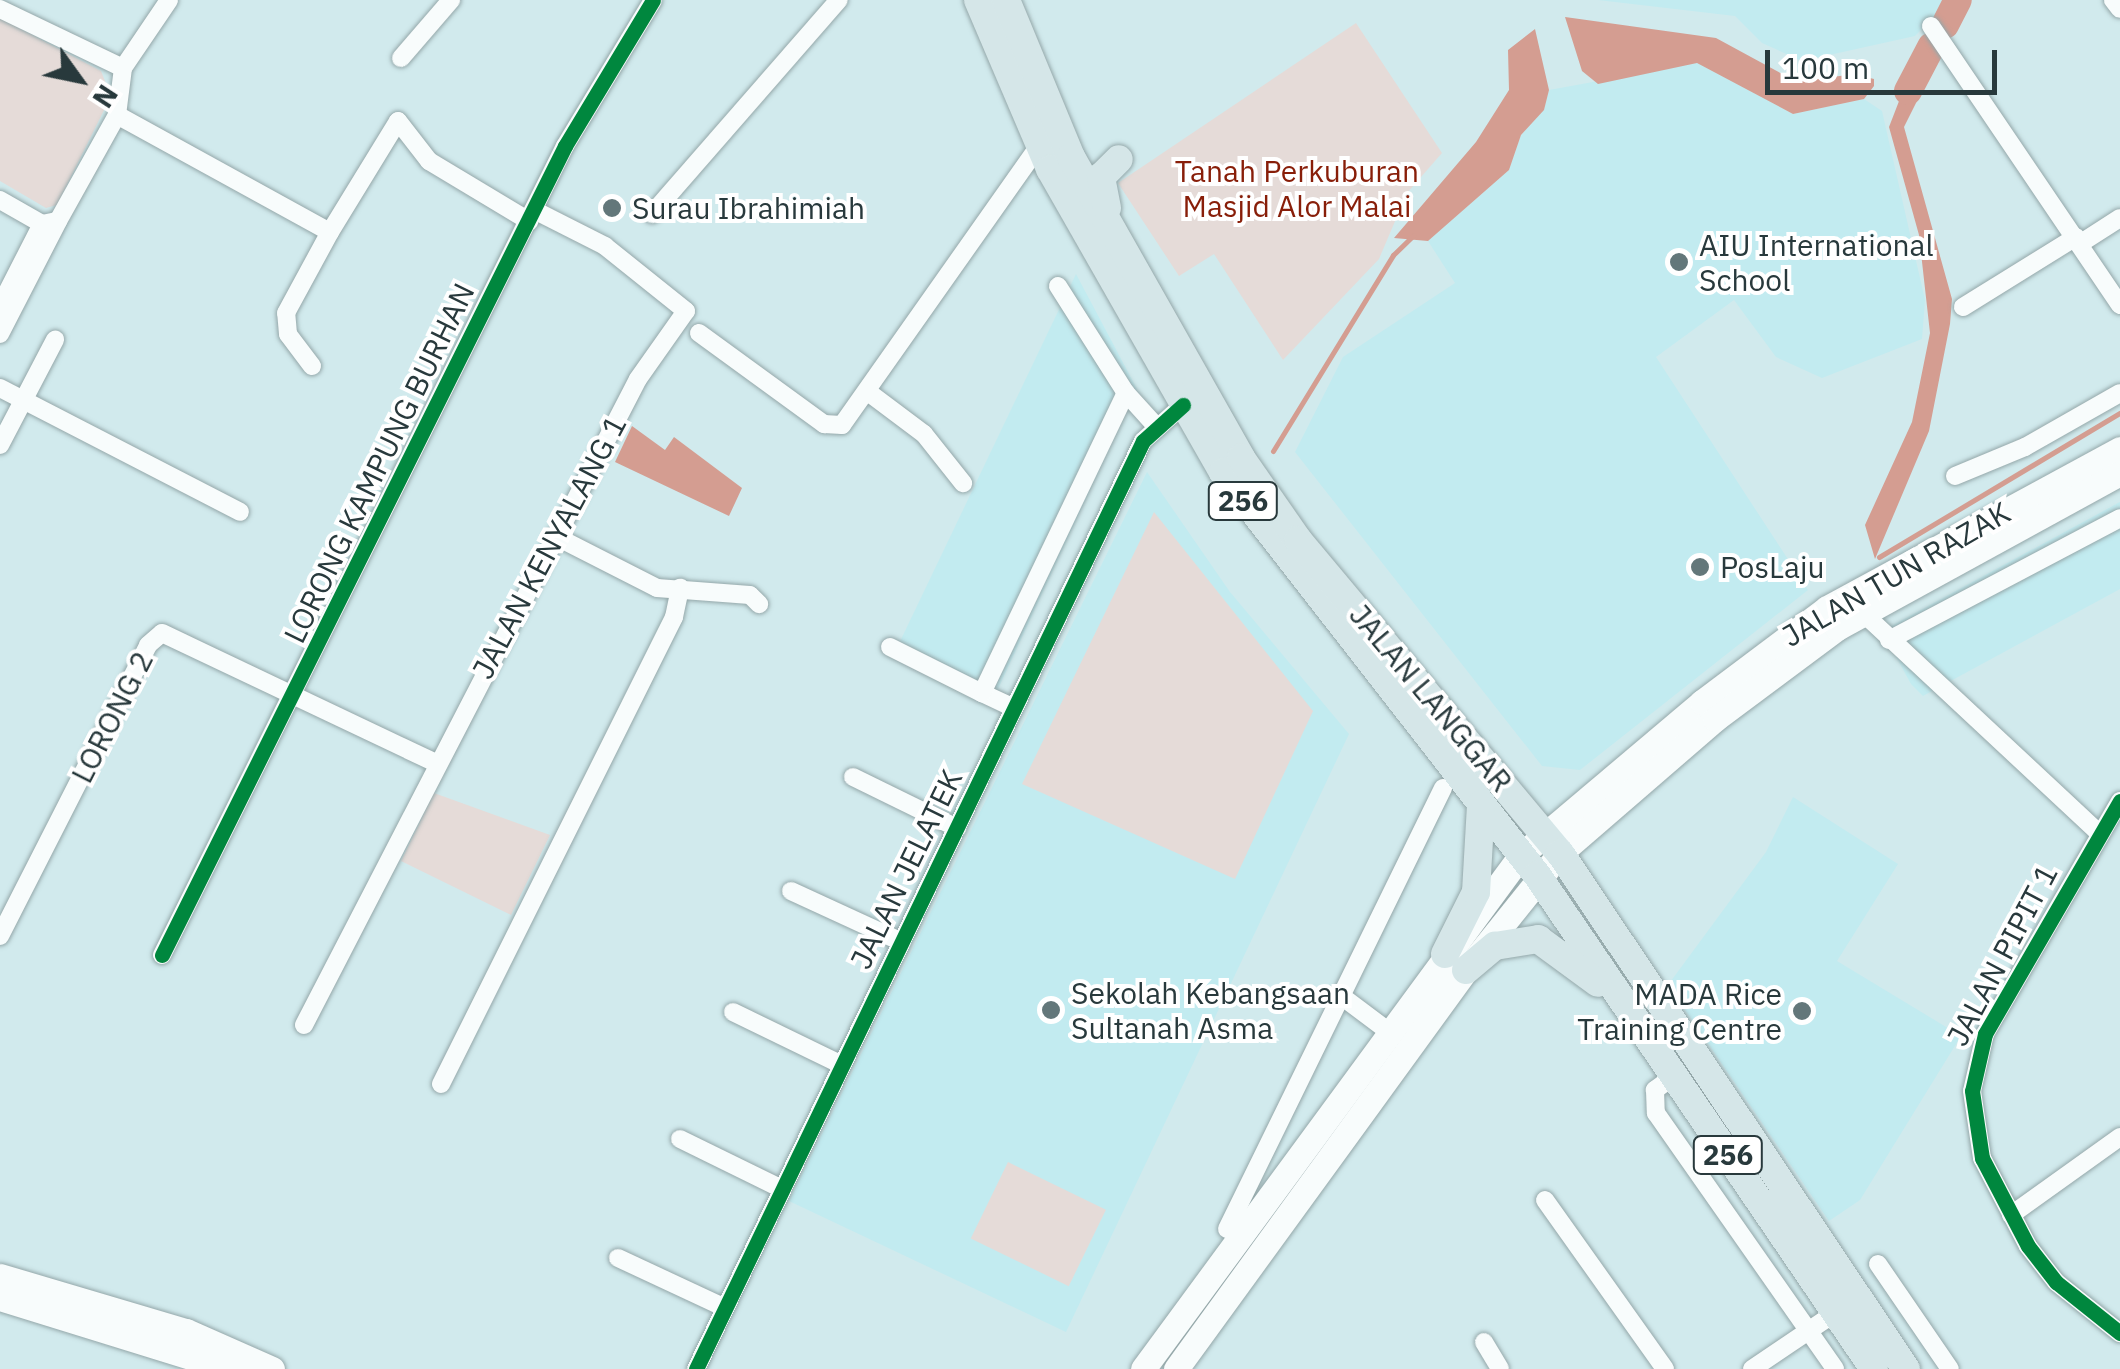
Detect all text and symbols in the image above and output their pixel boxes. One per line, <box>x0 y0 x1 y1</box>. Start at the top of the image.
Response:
north arrow <box>30 30 130 130</box>
scale bar <box>1770 30 2002 92</box>
text: 100 m <box>1782 48 1869 87</box>
text: N <box>85 78 127 115</box>
park label: Tanah Perkuburan Masjid Alor Malai <box>1175 153 1419 224</box>
place label: Surau Ibrahimiah <box>632 190 865 226</box>
marker: Surau Ibrahimiah <box>601 197 623 219</box>
place label: AIU International School <box>1699 227 1934 298</box>
marker: AIU International School <box>1668 251 1690 273</box>
street label: LORONG KAMPUNG BURHAN <box>276 277 482 649</box>
street label: JALAN KENYALANG 1 <box>464 409 634 685</box>
road number: 256 <box>1206 478 1280 524</box>
street label: JALAN TUN RAZAK <box>1776 494 2016 654</box>
place label: PosLaju <box>1720 549 1825 585</box>
marker: PosLaju <box>1689 556 1711 578</box>
street label: JALAN LANGGAR <box>1342 597 1520 799</box>
street label: LORONG 2 <box>64 645 160 789</box>
street label: JALAN JELATEK <box>842 764 970 974</box>
street label: JALAN PIPIT 1 <box>1939 858 2065 1052</box>
place label: Sekolah Kebangsaan Sultanah Asma <box>1071 975 1350 1046</box>
place label: MADA Rice Training Centre <box>1577 976 1782 1046</box>
marker: Sekolah Kebangsaan Sultanah Asma <box>1040 999 1062 1021</box>
marker: MADA Rice Training Centre <box>1791 1000 1813 1022</box>
road number: 256 <box>1690 1132 1766 1178</box>

